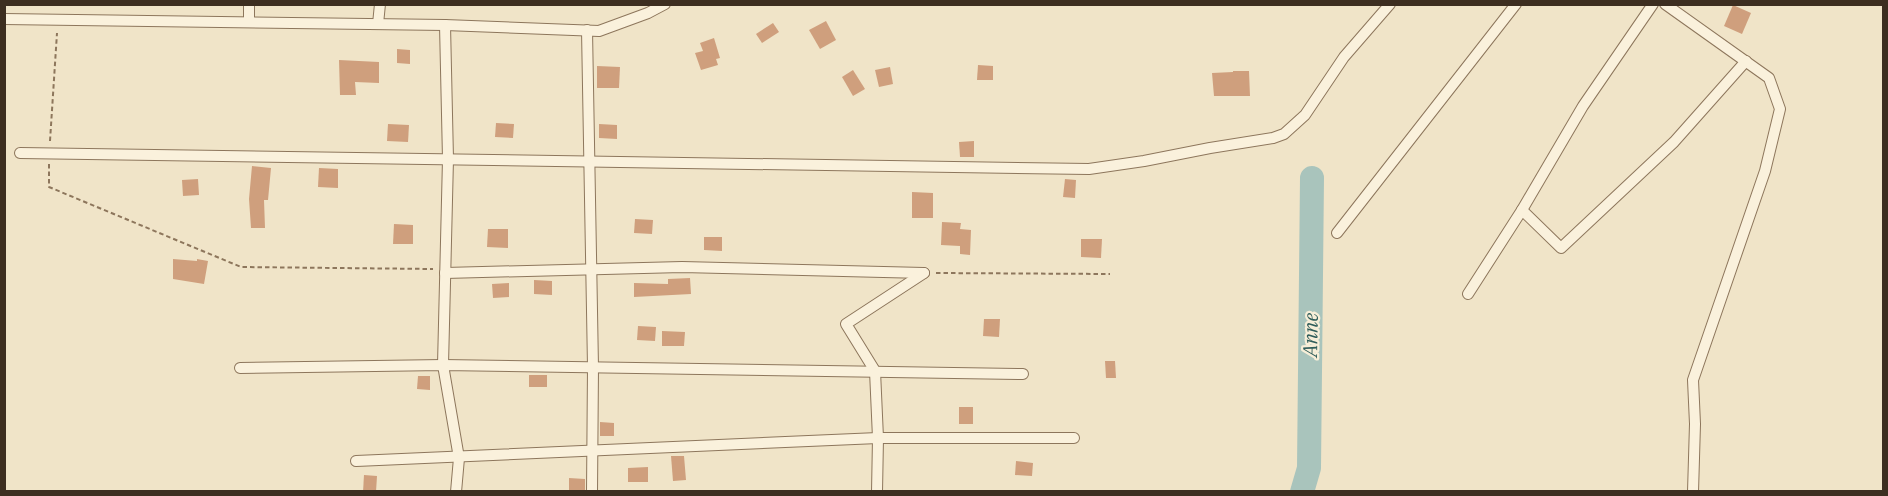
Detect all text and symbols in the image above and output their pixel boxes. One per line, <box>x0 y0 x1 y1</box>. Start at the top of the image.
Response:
water label: Anne <box>1296 312 1324 359</box>

